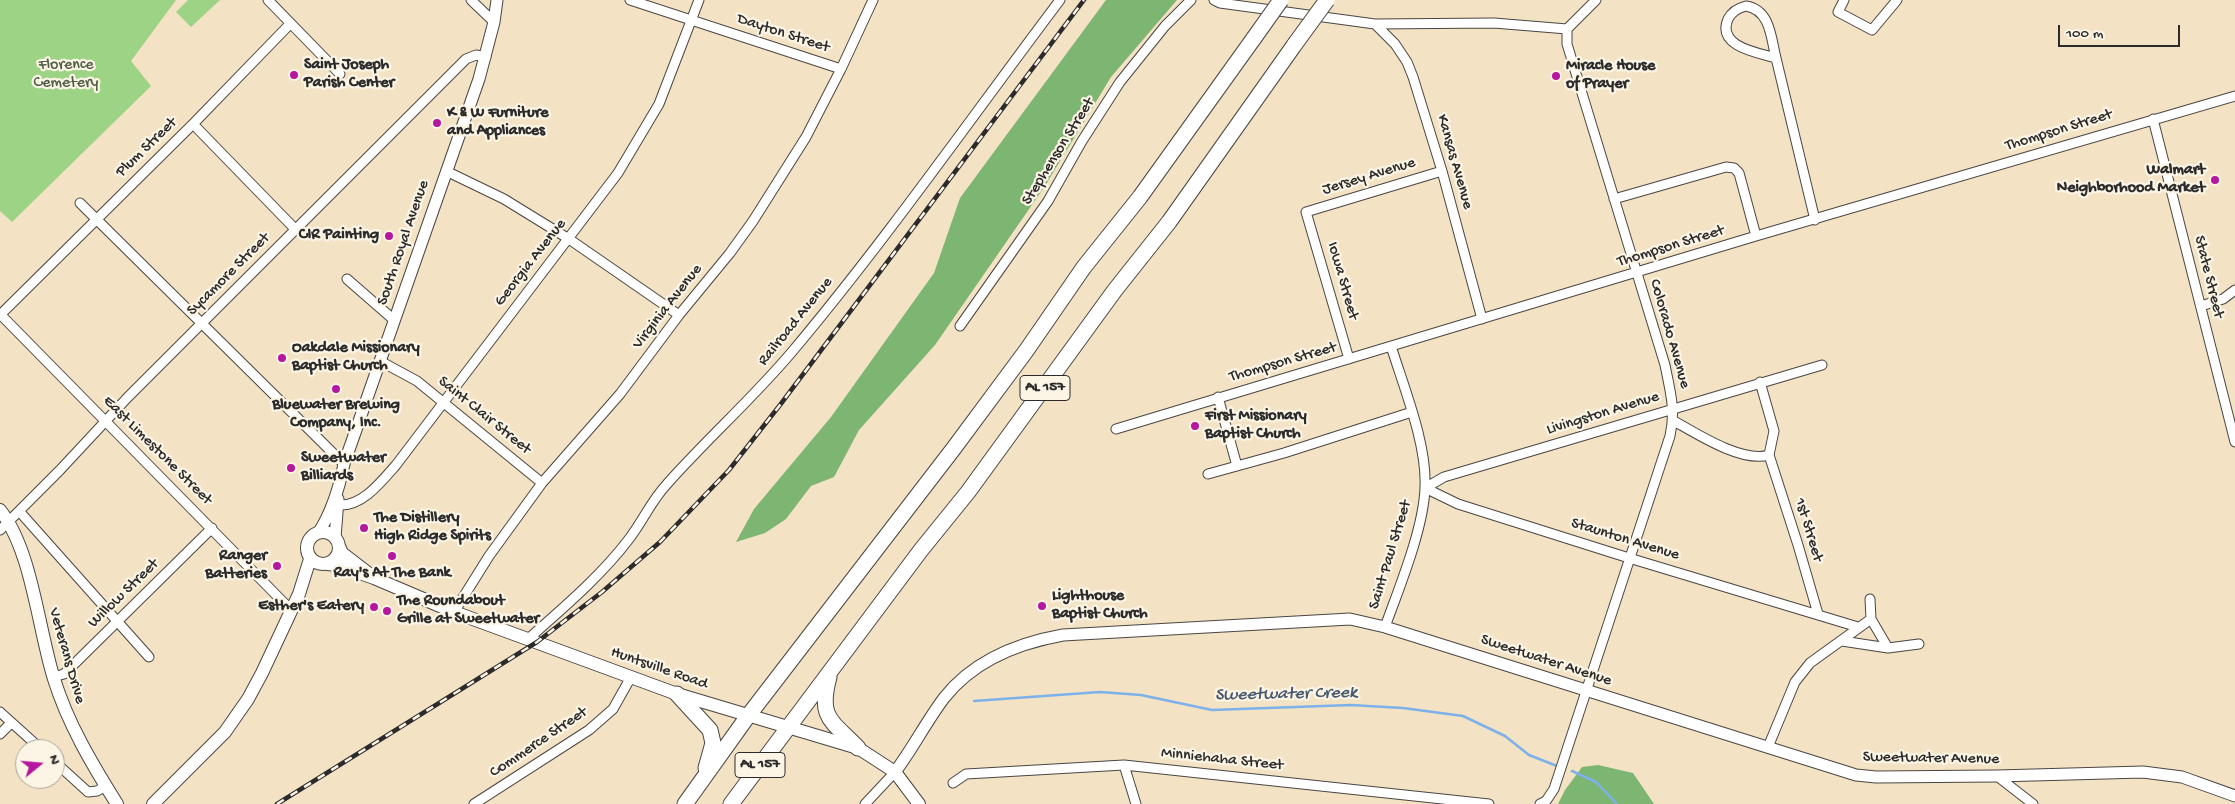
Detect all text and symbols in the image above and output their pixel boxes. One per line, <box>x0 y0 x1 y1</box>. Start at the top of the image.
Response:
street label: Dayton Street <box>734 10 832 58</box>
scale bar <box>2060 15 2182 47</box>
text: 100 m <box>2066 25 2103 43</box>
park label: Florence Cemetery <box>34 56 98 94</box>
place label: Saint Joseph Parish Center <box>304 56 394 94</box>
place label: Miracle House of Prayer <box>1566 57 1655 95</box>
marker: Saint Joseph Parish Center <box>288 69 300 81</box>
marker: Miracle House of Prayer <box>1550 70 1562 82</box>
street label: Stephenson Street <box>1018 95 1100 209</box>
place label: K & W Furniture and Appliances <box>447 104 549 142</box>
street label: Thompson Street <box>2003 106 2115 156</box>
street label: Kansas Avenue <box>1431 112 1477 212</box>
street label: Plum Street <box>112 114 182 182</box>
marker: K & W Furniture and Appliances <box>431 117 443 129</box>
street label: Jersey Avenue <box>1320 154 1418 200</box>
place label: Walmart Neighborhood Market <box>2057 161 2205 199</box>
marker: Walmart Neighborhood Market <box>2209 174 2221 186</box>
street label: South Royal Avenue <box>374 178 434 308</box>
street label: Georgia Avenue <box>491 215 571 311</box>
street label: Thompson Street <box>1615 222 1727 272</box>
place label: CIR Painting <box>299 226 379 246</box>
street label: Sycamore Street <box>183 229 275 321</box>
marker: CIR Painting <box>383 230 395 242</box>
street label: State Street <box>2189 234 2227 320</box>
street label: Iowa Street <box>1322 240 1362 322</box>
street label: Virginia Avenue <box>629 261 707 353</box>
street label: Railroad Avenue <box>754 274 838 370</box>
street label: Colorado Avenue <box>1644 277 1694 391</box>
place label: Oakdale Missionary Baptist Church <box>292 339 420 377</box>
street label: Thompson Street <box>1227 339 1339 387</box>
marker: Oakdale Missionary Baptist Church <box>276 352 288 364</box>
street label: Saint Clair Street <box>434 373 534 459</box>
road number: AL 157 <box>1020 376 1070 400</box>
marker: Bluewater Brewing Company, Inc. <box>330 383 342 395</box>
street label: Livingston Avenue <box>1544 388 1662 440</box>
street label: East Limestone Street <box>98 392 216 510</box>
place label: Bluewater Brewing Company, Inc. <box>272 396 400 434</box>
place label: First Missionary Baptist Church <box>1205 407 1307 445</box>
marker: First Missionary Baptist Church <box>1189 420 1201 432</box>
place label: Sweetwater Billiards <box>301 449 386 487</box>
marker: Sweetwater Billiards <box>285 462 297 474</box>
street label: 1st Street <box>1789 496 1827 564</box>
street label: Saint Paul Street <box>1365 498 1417 612</box>
place label: The Distillery High Ridge Spirits <box>374 509 491 547</box>
street label: Staunton Avenue <box>1569 514 1681 566</box>
marker: The Distillery High Ridge Spirits <box>358 522 370 534</box>
place label: Ranger Batteries <box>205 547 267 585</box>
marker: Ray's At The Bank <box>386 550 398 562</box>
street label: Willow Street <box>85 555 163 633</box>
marker: Ranger Batteries <box>271 560 283 572</box>
place label: Ray's At The Bank <box>333 564 451 584</box>
place label: Lighthouse Baptist Church <box>1052 587 1148 625</box>
place label: The Roundabout Grille at Sweetwater <box>397 592 539 630</box>
place label: Esther's Eatery <box>258 597 364 617</box>
marker: Lighthouse Baptist Church <box>1036 600 1048 612</box>
marker: Esther's Eatery <box>368 601 380 613</box>
marker: The Roundabout Grille at Sweetwater <box>381 605 393 617</box>
street label: Veterans Drive <box>43 606 89 706</box>
street label: Sweetwater Avenue <box>1478 631 1614 691</box>
street label: Huntsville Road <box>608 643 710 695</box>
water label: Sweetwater Creek <box>1215 683 1357 707</box>
street label: Commerce Street <box>486 703 592 783</box>
north arrow <box>15 739 65 789</box>
street label: Minniehaha Street <box>1160 744 1284 776</box>
street label: Sweetwater Avenue <box>1863 748 1999 770</box>
road number: AL 157 <box>735 752 785 778</box>
text: N <box>44 753 63 767</box>

